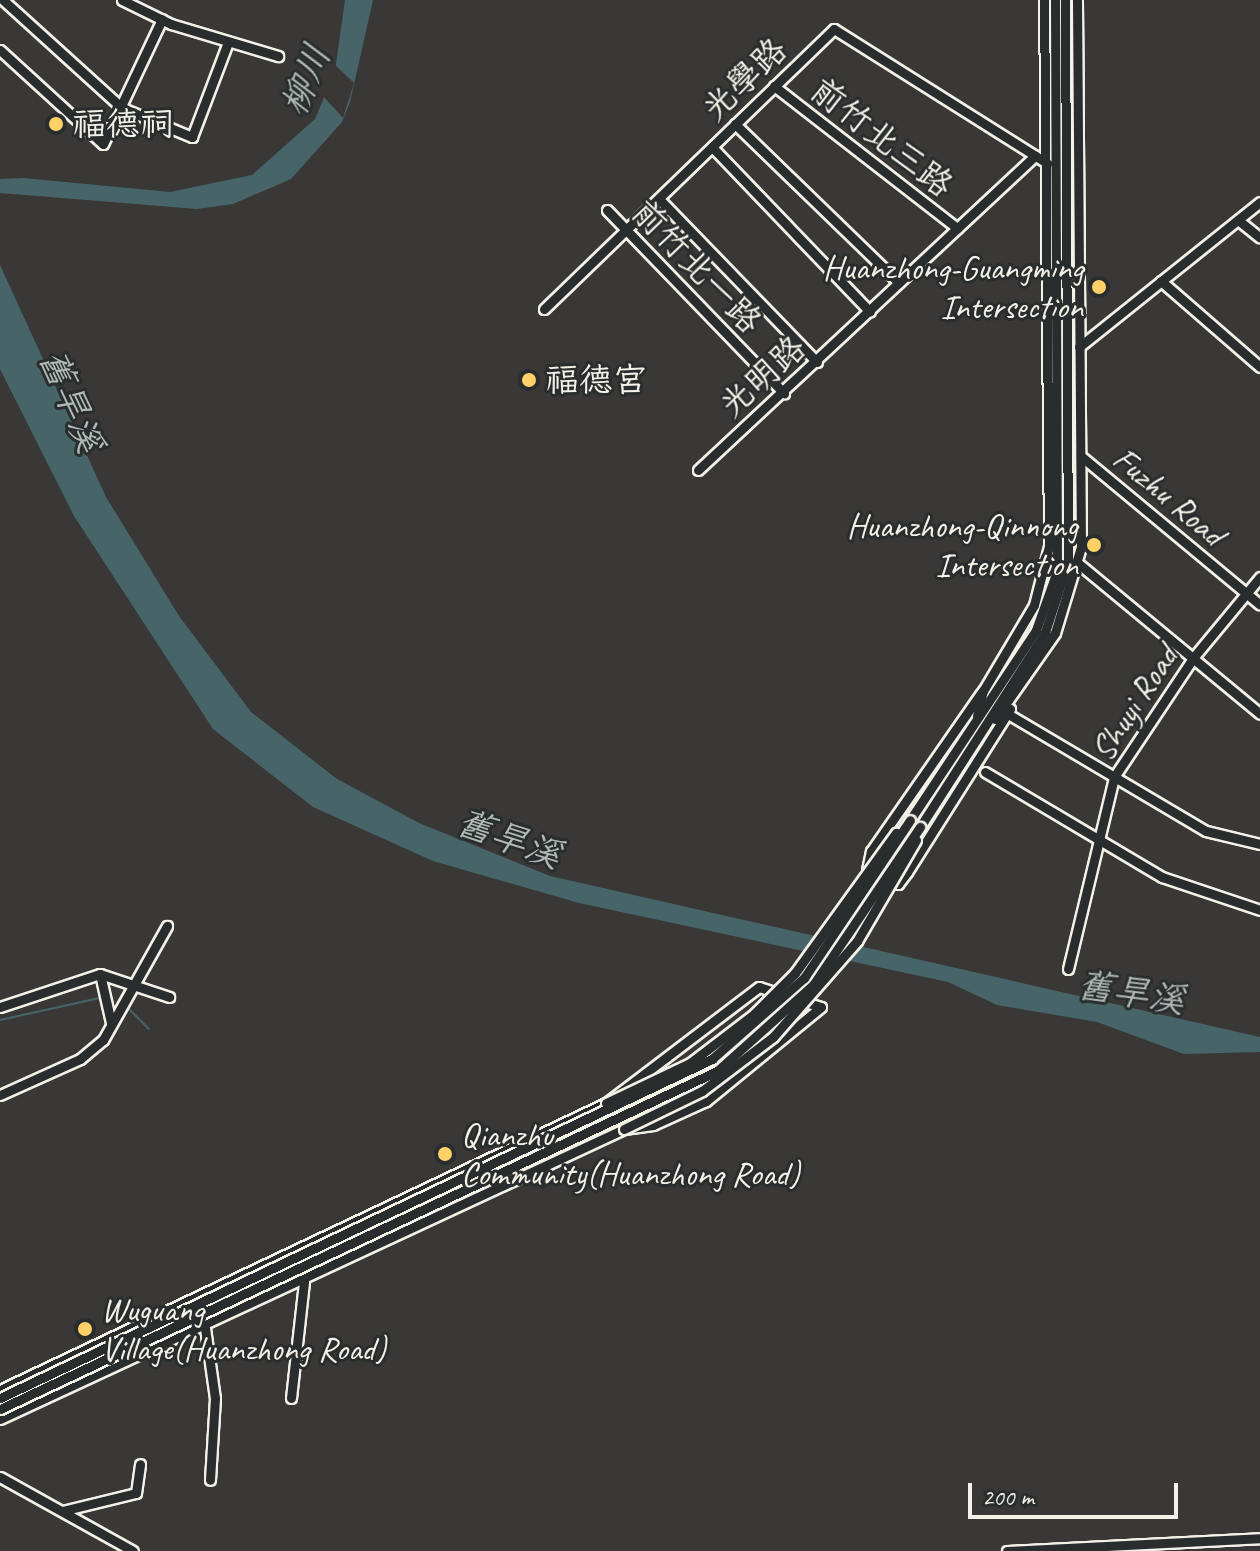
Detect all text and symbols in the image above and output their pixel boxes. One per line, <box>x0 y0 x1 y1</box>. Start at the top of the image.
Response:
street label: 光學路 <box>693 29 795 129</box>
water label: 柳川 <box>272 38 340 122</box>
street label: 前竹北三路 <box>802 69 962 205</box>
place label: 福德祠 <box>72 104 174 144</box>
marker: 福德祠 <box>47 115 65 133</box>
street label: 前竹北一路 <box>623 191 771 341</box>
place label: Huanzhong-Guangming Intersection <box>823 247 1083 326</box>
marker: Huanzhong-Guangming Intersection <box>1090 278 1108 296</box>
street label: 光明路 <box>710 327 814 425</box>
water label: 舊旱溪 <box>30 343 112 459</box>
place label: 福德宮 <box>545 360 647 400</box>
marker: 福德宮 <box>520 371 538 389</box>
street label: Fuzhu Road <box>1105 438 1233 554</box>
place label: Huanzhong-Qinnong Intersection <box>847 505 1078 584</box>
marker: Huanzhong-Qinnong Intersection <box>1085 536 1103 554</box>
street label: Shuyi Road <box>1082 638 1186 768</box>
water label: 舊旱溪 <box>451 800 567 878</box>
water label: 舊旱溪 <box>1074 963 1188 1023</box>
place label: Qianzhu Community(Huanzhong Road) <box>461 1114 800 1194</box>
marker: Qianzhu Community(Huanzhong Road) <box>436 1145 454 1163</box>
place label: Wuguang Village(Huanzhong Road) <box>101 1289 386 1368</box>
marker: Wuguang Village(Huanzhong Road) <box>76 1320 94 1338</box>
scale bar <box>972 1467 1182 1517</box>
text: 200 m <box>982 1482 1034 1512</box>

